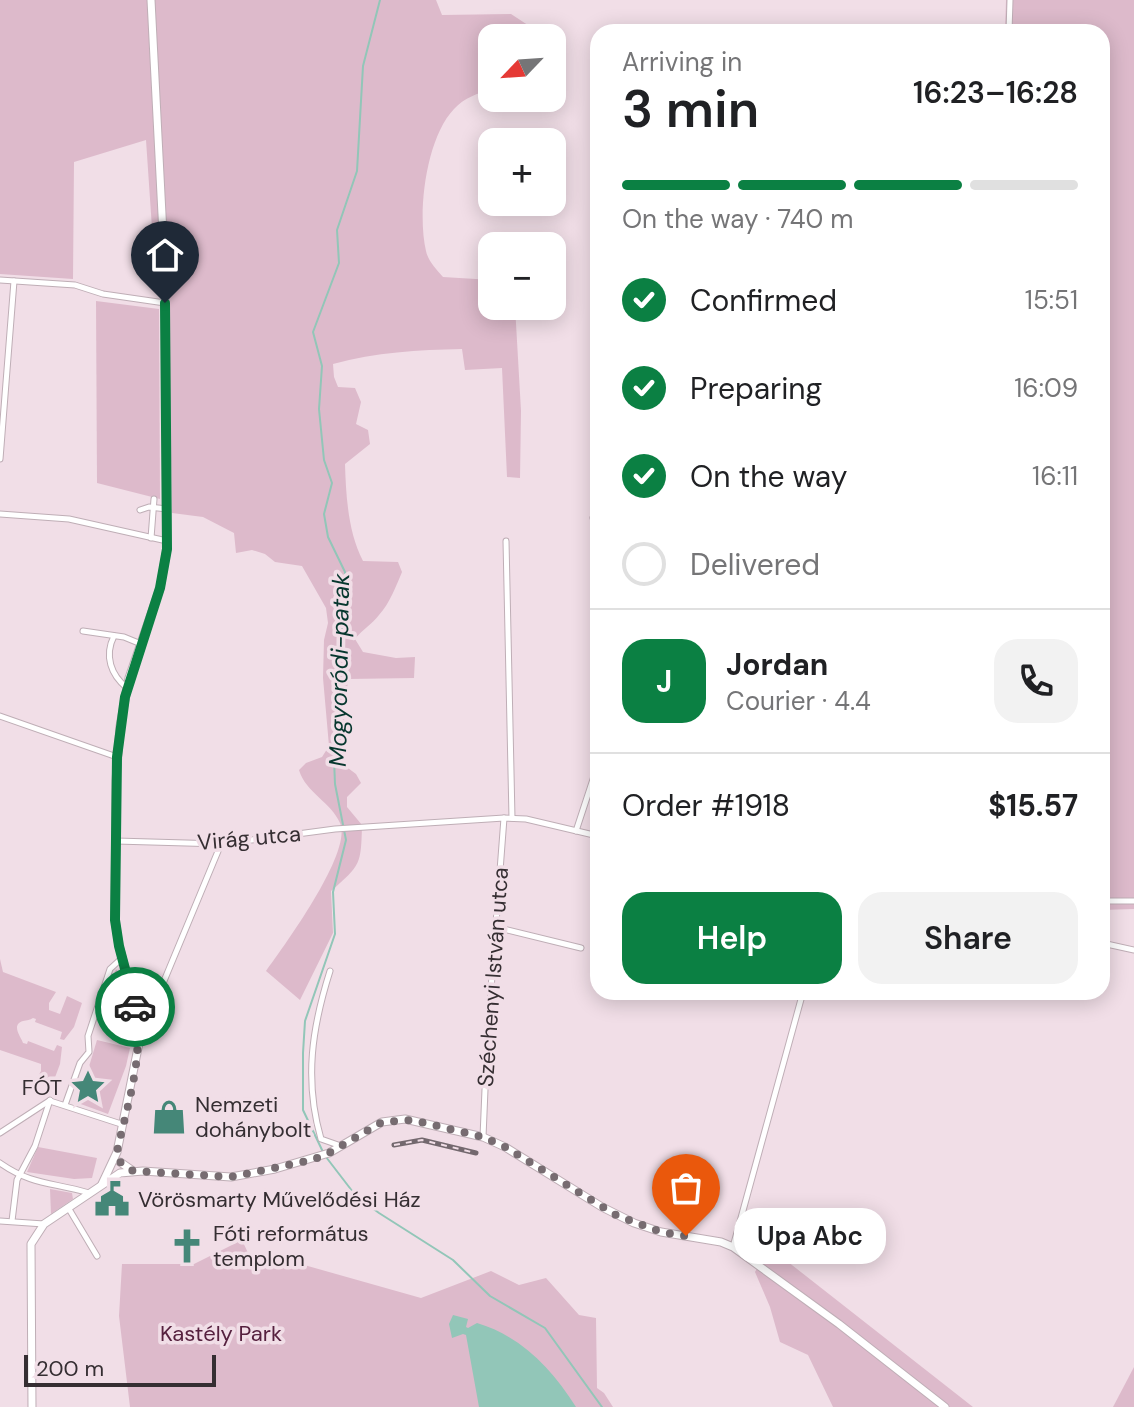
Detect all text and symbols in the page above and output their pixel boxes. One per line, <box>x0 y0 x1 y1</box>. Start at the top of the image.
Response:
north arrow <box>478 24 566 112</box>
map controls <box>478 24 566 320</box>
text: Arriving in <box>622 45 742 79</box>
text: 16:23–16:28 <box>913 73 1078 112</box>
text: 3 min <box>622 75 759 143</box>
button: + <box>478 128 566 216</box>
text: On the way · 740 m <box>622 202 853 236</box>
pin <box>131 221 199 303</box>
button: − <box>478 232 566 320</box>
icon: home <box>143 233 187 277</box>
icon: check <box>622 278 666 322</box>
text: Confirmed <box>690 281 837 320</box>
text: 15:51 <box>1025 283 1078 317</box>
icon: check <box>622 366 666 410</box>
text: Preparing <box>690 369 822 408</box>
text: 16:09 <box>1014 371 1078 405</box>
icon: check <box>622 454 666 498</box>
text: On the way <box>690 457 847 496</box>
text: 16:11 <box>1032 459 1078 493</box>
text: Delivered <box>690 545 820 584</box>
water label: Mogyoródi-patak <box>322 572 356 767</box>
button: phone <box>994 639 1078 723</box>
text: Jordan <box>726 645 828 684</box>
text: J <box>656 662 672 701</box>
text: Courier · 4.4 <box>726 684 871 718</box>
text: Order #1918 <box>622 786 790 825</box>
text: $15.57 <box>988 786 1078 825</box>
street label: Virág utca <box>196 819 302 857</box>
street label: Széchenyi István utca <box>471 866 515 1088</box>
button: Help <box>622 892 842 984</box>
button: Share <box>858 892 1078 984</box>
courier <box>95 967 175 1047</box>
icon: car <box>113 985 157 1029</box>
place icon: FÓT <box>69 1068 107 1106</box>
place label: FÓT <box>22 1073 62 1102</box>
place label: Nemzeti dohánybolt <box>195 1090 311 1144</box>
shop icon: Nemzeti dohánybolt <box>150 1098 188 1136</box>
pin <box>652 1154 720 1236</box>
icon: bag <box>664 1166 708 1210</box>
public building icon: Vörösmarty Művelődési Ház <box>93 1180 131 1218</box>
place label: Vörösmarty Művelődési Ház <box>138 1185 421 1214</box>
callout: Upa Abc <box>734 1208 886 1264</box>
place label: Fóti református templom <box>213 1219 369 1273</box>
text: Upa Abc <box>757 1219 863 1253</box>
church icon: Fóti református templom <box>168 1227 206 1265</box>
park label: Kastély Park <box>160 1319 282 1348</box>
scale bar <box>24 1351 216 1387</box>
text: 200 m <box>36 1354 104 1383</box>

